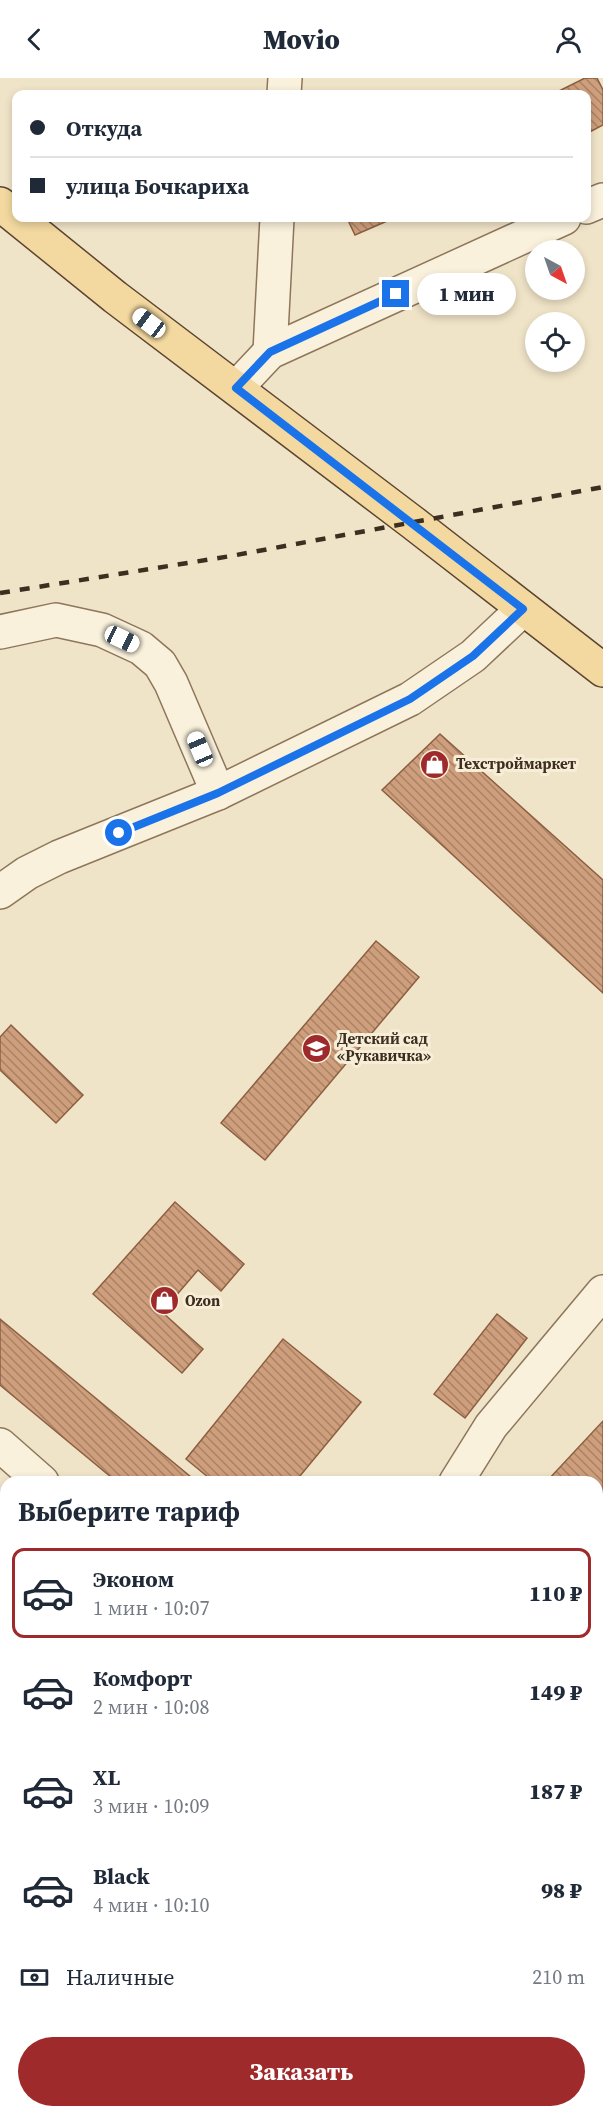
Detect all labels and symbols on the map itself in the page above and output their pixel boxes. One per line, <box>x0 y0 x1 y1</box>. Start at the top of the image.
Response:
north arrow <box>525 240 585 300</box>
callout: 1 мин <box>417 273 516 315</box>
route end <box>382 280 409 307</box>
car <box>129 305 169 341</box>
car <box>102 623 142 655</box>
car <box>185 729 215 769</box>
shop icon: Техстроймаркет <box>419 748 451 780</box>
place label: Техстроймаркет <box>456 753 577 774</box>
route start <box>105 819 132 846</box>
place label: Детский сад «Рукавичка» <box>337 1028 431 1066</box>
school or university icon: Детский сад «Рукавичка» <box>300 1032 332 1064</box>
shop icon: Ozon <box>148 1285 180 1317</box>
place label: Ozon <box>185 1290 220 1311</box>

